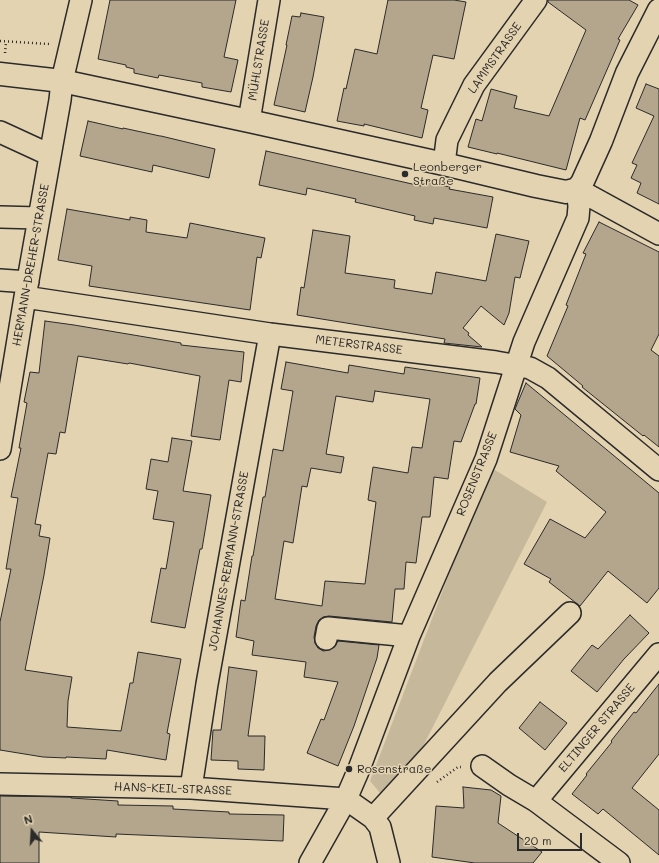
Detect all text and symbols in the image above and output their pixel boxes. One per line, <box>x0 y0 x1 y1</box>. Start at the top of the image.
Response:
street label: MÜHLSTRASSE <box>245 18 273 102</box>
street label: LAMMSTRASSE <box>465 20 525 96</box>
place label: Leonberger Straße <box>413 160 482 188</box>
marker: Leonberger Straße <box>400 169 410 179</box>
street label: HERMANN-DREHER-STRASSE <box>10 183 52 347</box>
street label: METERSTRASSE <box>315 333 403 357</box>
street label: ROSENSTRASSE <box>454 430 500 518</box>
street label: JOHANNES-REBMANN-STRASSE <box>206 470 252 652</box>
street label: ELTINGER STRASSE <box>556 681 638 775</box>
place label: Rosenstraße <box>357 762 431 776</box>
marker: Rosenstraße <box>344 764 354 774</box>
street label: HANS-KEIL-STRASSE <box>114 780 232 798</box>
north arrow <box>12 811 52 851</box>
text: N <box>22 811 34 828</box>
scale bar <box>519 825 584 851</box>
text: 20 m <box>524 832 552 848</box>

